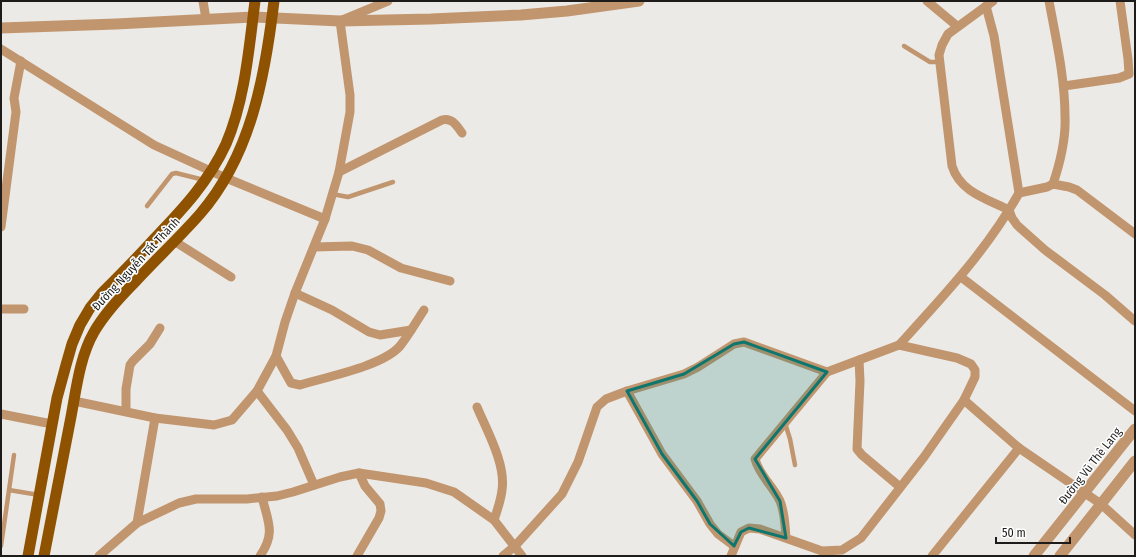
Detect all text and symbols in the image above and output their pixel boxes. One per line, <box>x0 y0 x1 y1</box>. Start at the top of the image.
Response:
street label: Đường Nguyễn Tất Thành <box>88 214 183 313</box>
street label: Đường Vũ Thê Lang <box>1056 425 1125 507</box>
scale bar <box>996 519 1070 545</box>
text: 50 m <box>1002 526 1026 540</box>

